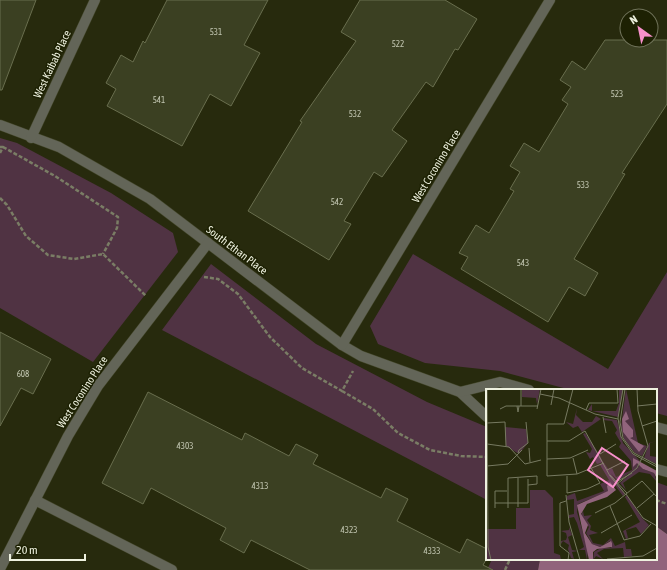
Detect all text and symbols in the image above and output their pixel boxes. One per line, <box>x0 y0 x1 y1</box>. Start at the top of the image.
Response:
north arrow <box>619 8 659 48</box>
text: N <box>628 13 640 26</box>
house number: 531 <box>210 27 222 37</box>
street label: West Kaibab Place <box>31 28 73 100</box>
house number: 522 <box>392 39 404 49</box>
house number: 523 <box>611 89 623 99</box>
house number: 541 <box>153 95 165 105</box>
house number: 532 <box>349 109 361 119</box>
street label: West Coconino Place <box>410 127 462 205</box>
house number: 533 <box>577 180 589 190</box>
house number: 542 <box>331 197 343 207</box>
street label: South Ethan Place <box>204 223 270 277</box>
house number: 543 <box>517 258 529 268</box>
street label: West Coconino Place <box>54 354 110 430</box>
house number: 608 <box>17 369 29 379</box>
inset map <box>486 389 657 560</box>
house number: 4303 <box>177 441 193 451</box>
house number: 4313 <box>252 481 268 491</box>
house number: 4323 <box>341 525 357 535</box>
scale bar <box>10 536 85 562</box>
text: 20 m <box>16 543 38 557</box>
house number: 4333 <box>424 546 440 556</box>

